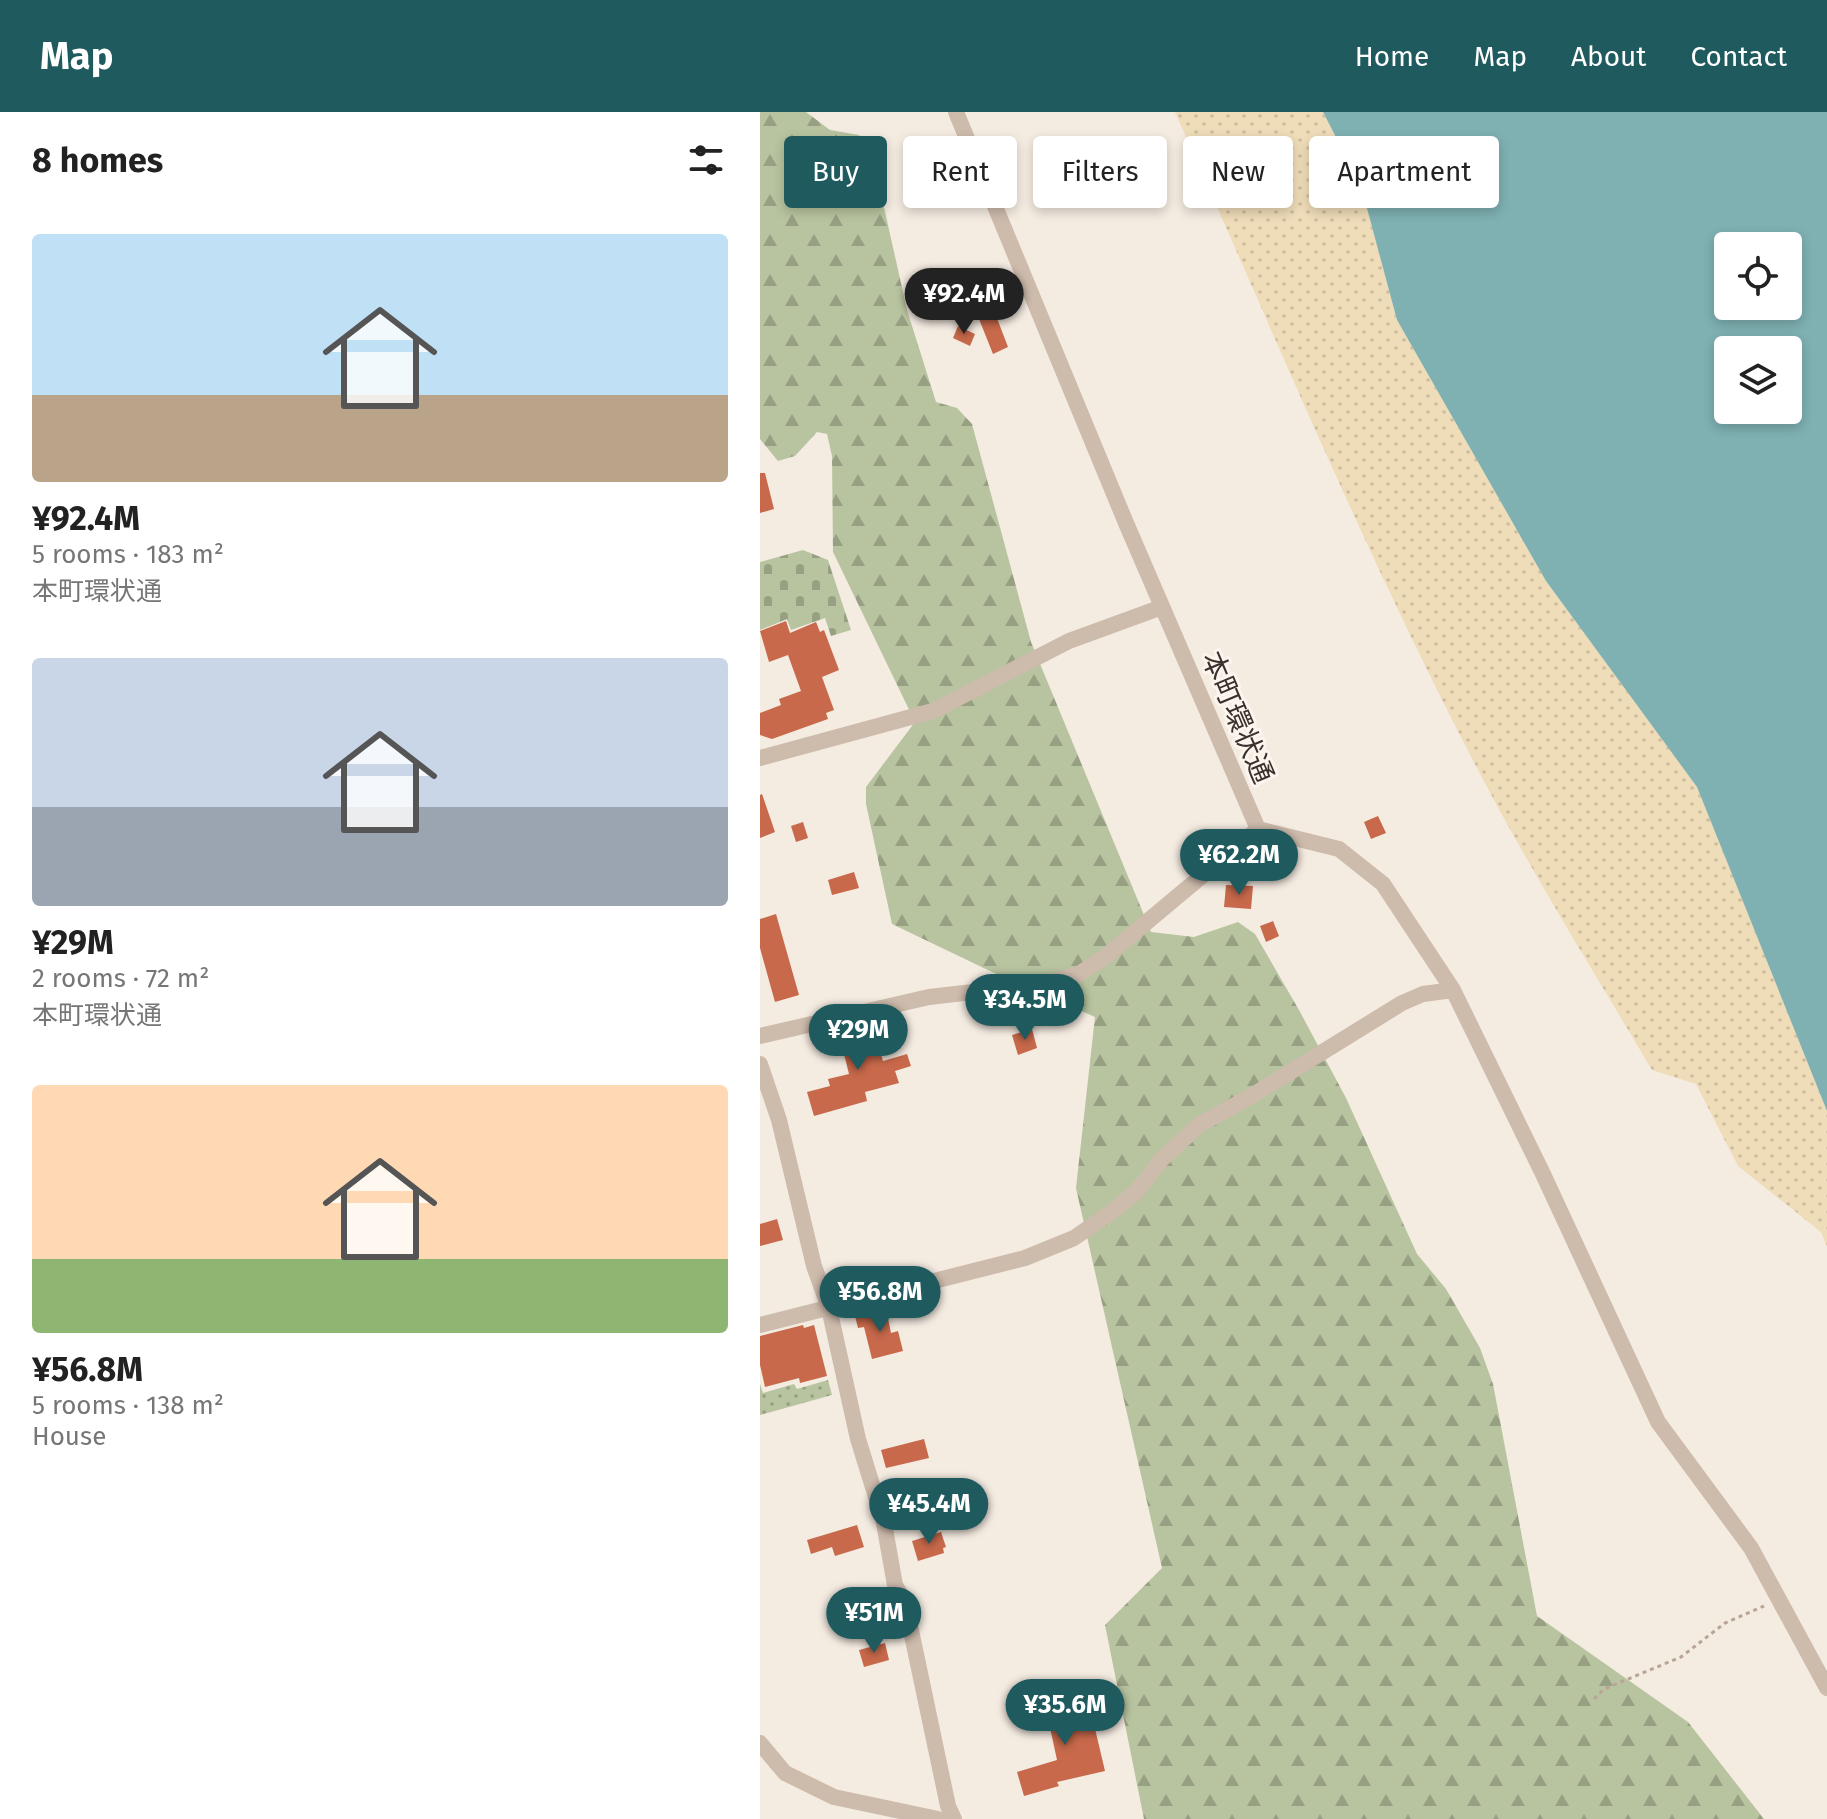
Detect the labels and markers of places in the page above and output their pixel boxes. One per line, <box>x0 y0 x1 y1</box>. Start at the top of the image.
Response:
pin: ¥92.4M <box>899 268 1029 336</box>
pin: ¥62.2M <box>1174 829 1304 897</box>
pin: ¥34.5M <box>960 974 1090 1042</box>
pin: ¥29M <box>811 1004 905 1072</box>
pin: ¥56.8M <box>815 1266 945 1334</box>
pin: ¥45.4M <box>864 1478 994 1546</box>
pin: ¥51M <box>827 1587 921 1655</box>
pin: ¥35.6M <box>1000 1679 1130 1747</box>

